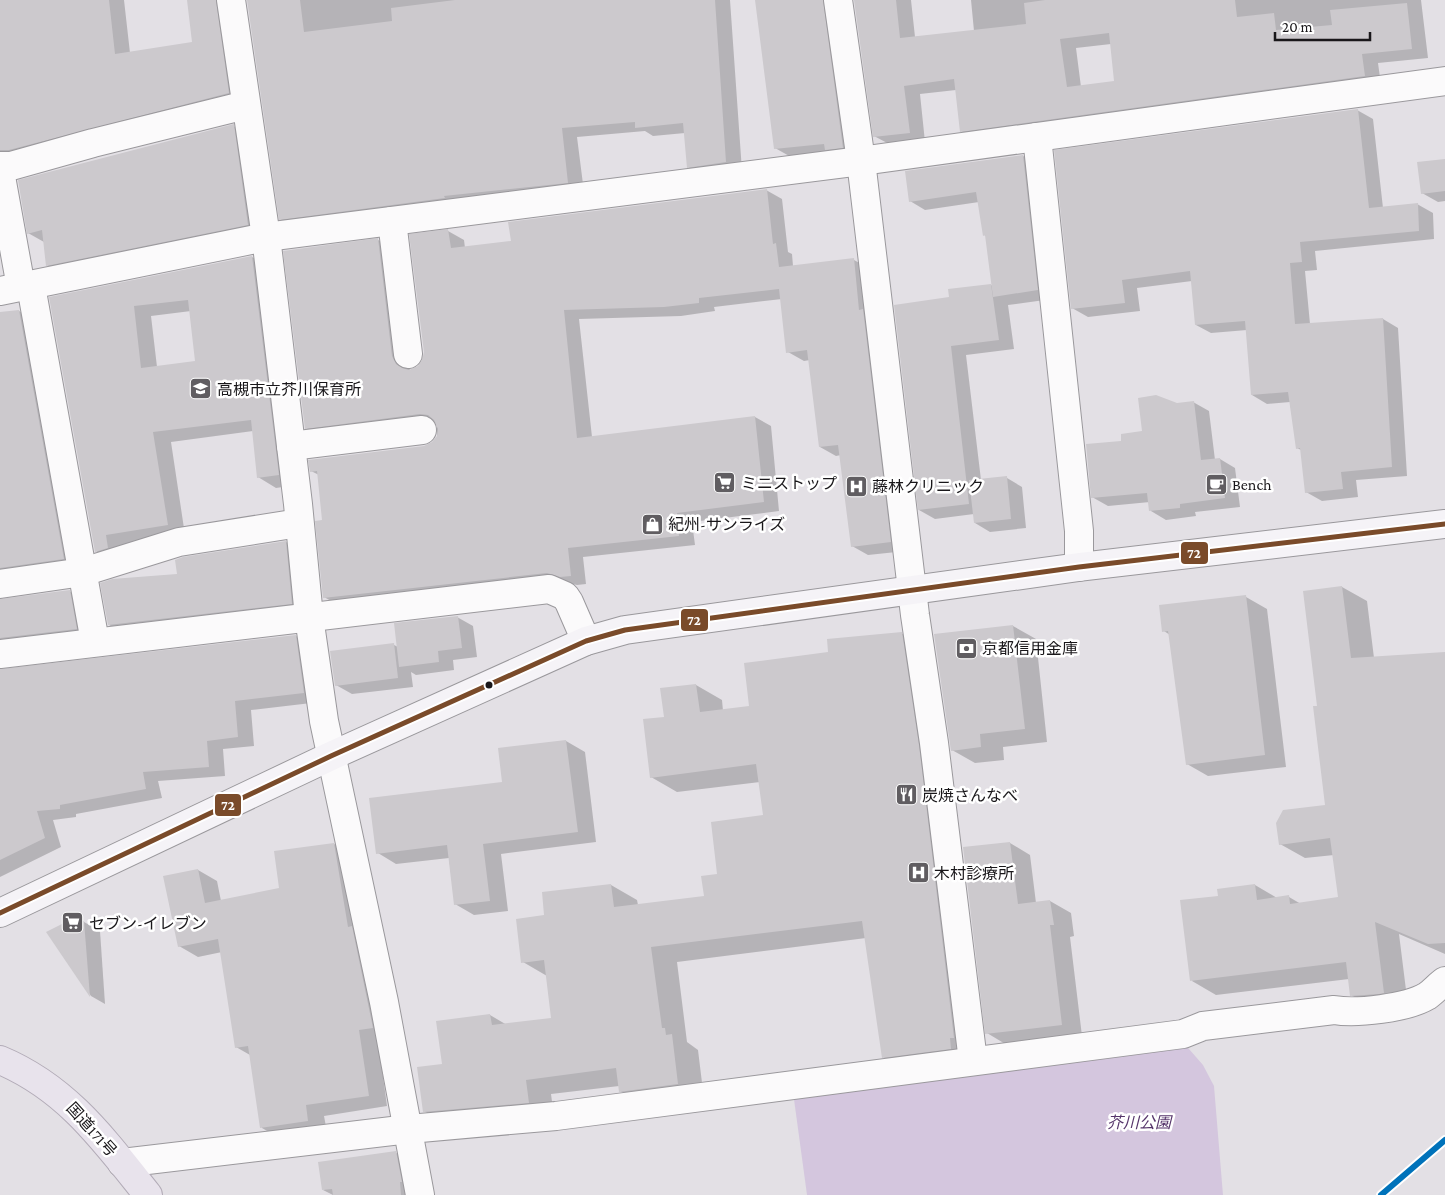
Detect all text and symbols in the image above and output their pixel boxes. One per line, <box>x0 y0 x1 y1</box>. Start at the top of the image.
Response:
scale bar <box>1275 10 1370 42</box>
text: 20 m <box>1282 19 1313 35</box>
school or university icon: 高槻市立芥川保育所 <box>189 377 213 401</box>
place label: 高槻市立芥川保育所 <box>217 381 361 398</box>
supermarket icon: ミニストップ <box>713 471 737 495</box>
cafe icon: Bench <box>1204 472 1228 496</box>
hospital icon: 藤林クリニック <box>844 474 868 498</box>
place label: ミニストップ <box>741 475 837 492</box>
place label: Bench <box>1232 476 1272 493</box>
place label: 藤林クリニック <box>872 478 984 495</box>
shop icon: 紀州-サンライズ <box>640 512 664 536</box>
place label: 紀州-サンライズ <box>668 516 785 533</box>
line badge: 72 <box>1180 541 1209 565</box>
text: 72 <box>1187 545 1201 561</box>
line badge: 72 <box>680 608 709 632</box>
text: 72 <box>687 612 701 628</box>
bank icon: 京都信用金庫 <box>954 636 978 660</box>
place label: 京都信用金庫 <box>982 640 1078 657</box>
unlabelled marker <box>484 680 494 690</box>
restaurant icon: 炭焼さんなべ <box>894 783 918 807</box>
place label: 炭焼さんなべ <box>922 787 1018 804</box>
line badge: 72 <box>214 793 242 817</box>
text: 72 <box>221 797 235 813</box>
hospital icon: 木村診療所 <box>906 861 930 885</box>
place label: 木村診療所 <box>934 865 1014 882</box>
supermarket icon: セブン-イレブン <box>61 911 85 935</box>
place label: セブン-イレブン <box>89 915 207 932</box>
street label: 国道171号 <box>63 1099 120 1160</box>
park label: 芥川公園 <box>1107 1114 1173 1131</box>

